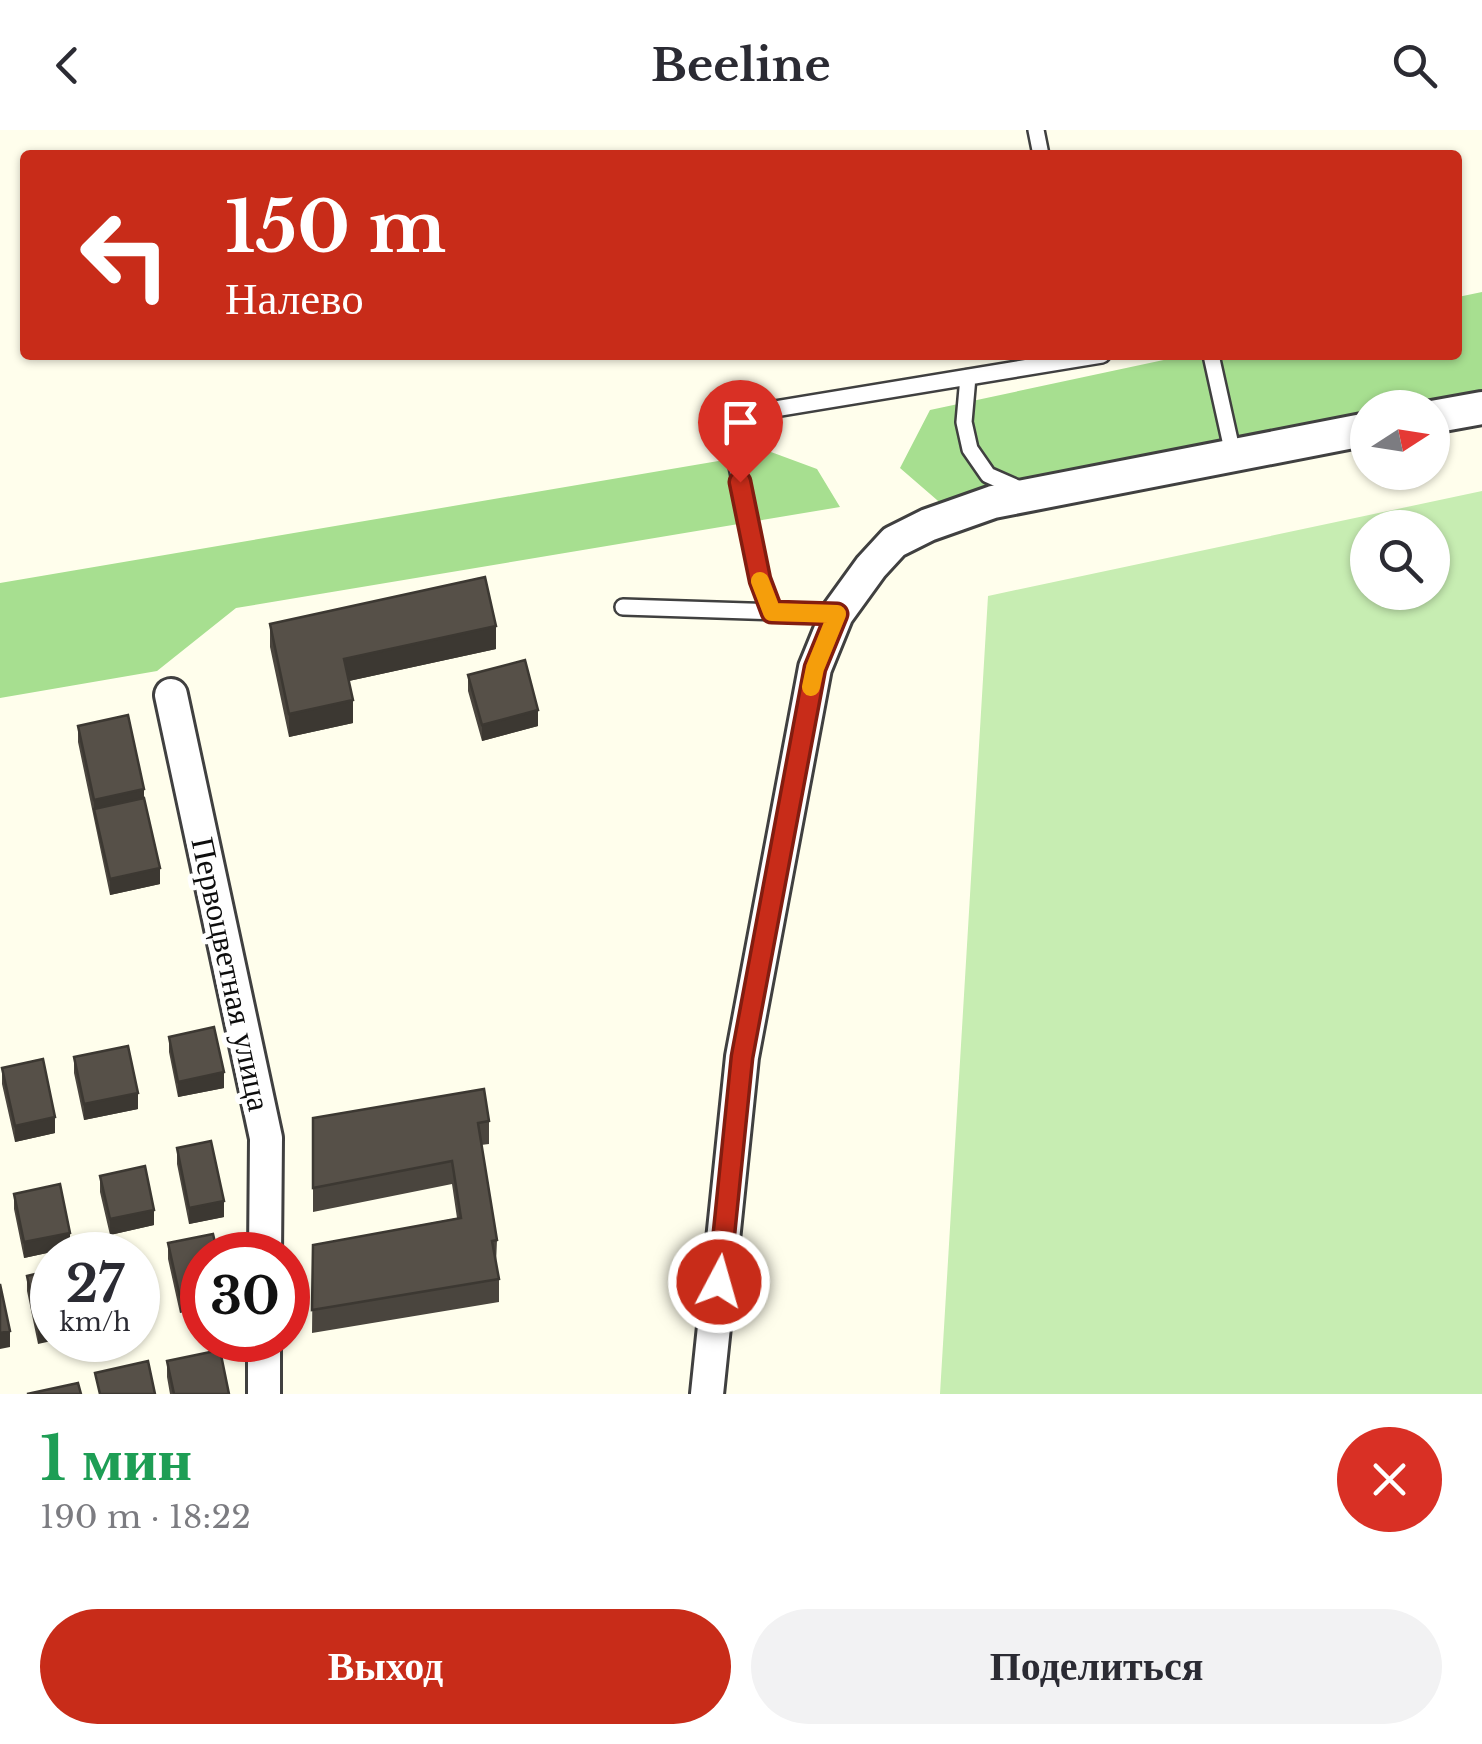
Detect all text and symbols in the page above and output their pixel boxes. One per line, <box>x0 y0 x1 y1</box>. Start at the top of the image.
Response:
text: Beeline <box>651 37 831 93</box>
icon: back <box>40 38 95 93</box>
icon: search <box>1387 38 1442 93</box>
text: 150 m <box>225 184 446 271</box>
icon: left <box>60 190 190 320</box>
text: Налево <box>225 270 364 326</box>
pin <box>698 380 783 483</box>
north arrow <box>1350 390 1450 490</box>
map controls <box>1350 390 1450 610</box>
icon: arrive <box>713 395 768 450</box>
button: search <box>1350 510 1450 610</box>
street label: Первоцветная улица <box>182 834 280 1114</box>
position arrow <box>667 1230 771 1334</box>
speed limit sign: 30 <box>180 1232 310 1362</box>
text: 27 <box>66 1253 124 1316</box>
text: km/h <box>60 1307 130 1338</box>
text: 1 мин <box>40 1422 192 1496</box>
button: close <box>1337 1427 1442 1532</box>
text: 190 m · 18:22 <box>40 1497 251 1537</box>
button: Выход <box>40 1609 731 1724</box>
button: Поделиться <box>751 1609 1442 1724</box>

